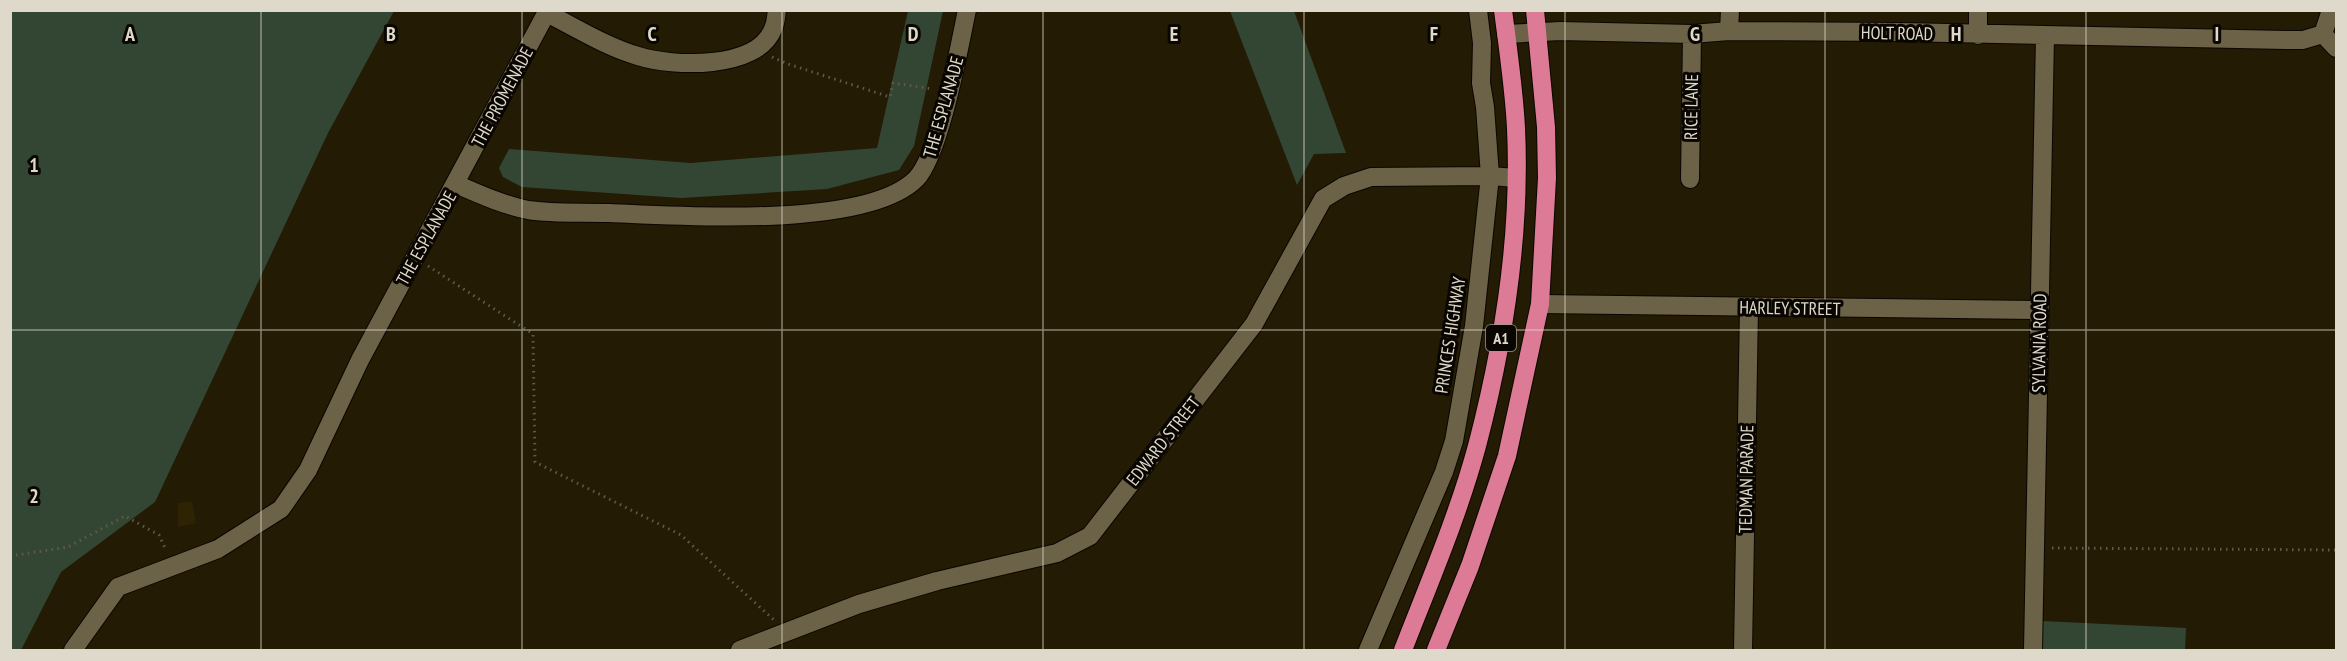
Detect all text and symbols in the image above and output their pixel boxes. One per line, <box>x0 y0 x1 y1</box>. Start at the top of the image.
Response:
text: A <box>124 21 136 47</box>
text: B <box>386 21 396 47</box>
text: C <box>647 21 657 47</box>
text: D <box>908 21 919 47</box>
text: E <box>1170 21 1178 47</box>
text: F <box>1430 21 1438 47</box>
text: G <box>1690 21 1700 47</box>
street label: HOLT ROAD <box>1861 21 1933 45</box>
text: H <box>1951 21 1961 47</box>
text: I <box>2215 21 2219 47</box>
street label: THE PROMENADE <box>466 43 538 151</box>
street label: THE ESPLANADE <box>918 54 968 160</box>
street label: RICE LANE <box>1679 74 1703 140</box>
text: 1 <box>29 152 39 178</box>
street label: THE ESPLANADE <box>391 187 461 289</box>
street label: PRINCES HIGHWAY <box>1429 274 1471 395</box>
street label: SYLVANIA ROAD <box>2027 293 2051 393</box>
street label: HARLEY STREET <box>1739 296 1841 320</box>
road number: A1 <box>1486 325 1516 351</box>
street label: EDWARD STREET <box>1121 392 1205 490</box>
street label: TEDMAN PARADE <box>1734 425 1758 533</box>
text: 2 <box>29 483 39 509</box>

